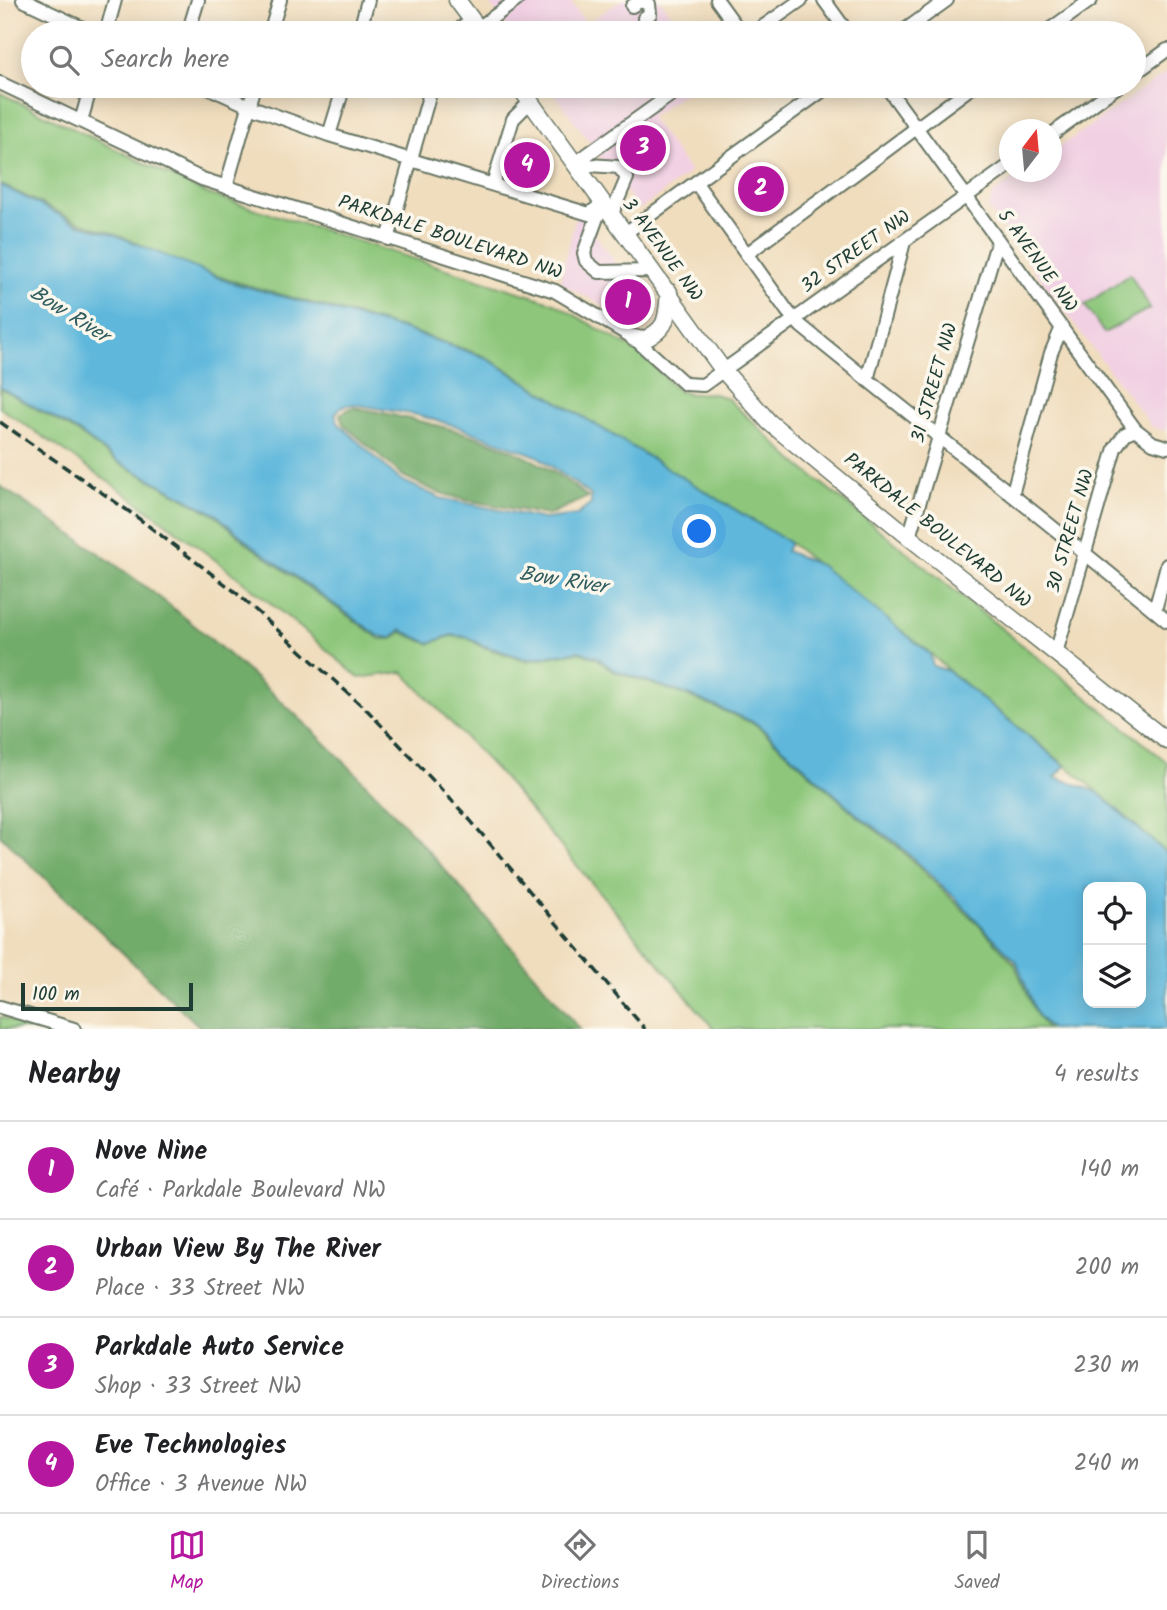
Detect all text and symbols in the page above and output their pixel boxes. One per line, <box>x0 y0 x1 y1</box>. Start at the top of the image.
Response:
search box <box>21 21 1146 98</box>
text: Search here <box>101 39 229 81</box>
icon: search <box>45 41 83 79</box>
north arrow <box>999 119 1062 182</box>
pin: 3 <box>620 122 666 174</box>
pin: 4 <box>504 139 550 191</box>
pin: 2 <box>738 163 784 215</box>
street label: PARKDALE BOULEVARD NW <box>334 188 566 288</box>
street label: 3 AVENUE NW <box>614 192 710 308</box>
street label: 32 STREET NW <box>795 203 917 301</box>
street label: 5 AVENUE NW <box>989 203 1085 319</box>
pin: 1 <box>605 276 651 328</box>
water label: Bow River <box>23 278 118 354</box>
street label: 31 STREET NW <box>904 319 966 447</box>
street label: PARKDALE BOULEVARD NW <box>837 446 1037 616</box>
street label: 30 STREET NW <box>1039 466 1103 596</box>
your location <box>682 514 716 548</box>
water label: Bow River <box>517 558 613 605</box>
map controls <box>1083 882 1146 1008</box>
button: locate <box>1083 882 1146 945</box>
button: layers <box>1083 945 1146 1008</box>
scale bar <box>21 980 192 1012</box>
text: 100 m <box>32 980 80 1010</box>
text: Nearby <box>28 1051 120 1099</box>
text: 4 results <box>1054 1057 1139 1093</box>
text: Nove Nine <box>95 1131 207 1173</box>
text: 1 <box>48 1152 54 1188</box>
text: 140 m <box>1080 1152 1139 1188</box>
text: Café · Parkdale Boulevard NW <box>95 1173 386 1209</box>
text: Urban View By The River <box>95 1229 381 1271</box>
text: 2 <box>44 1250 58 1286</box>
text: 200 m <box>1075 1250 1139 1286</box>
text: Place · 33 Street NW <box>95 1271 305 1307</box>
text: Parkdale Auto Service <box>95 1327 344 1369</box>
text: 3 <box>45 1348 57 1384</box>
text: 230 m <box>1073 1348 1139 1384</box>
text: Shop · 33 Street NW <box>95 1369 301 1405</box>
text: Eve Technologies <box>95 1425 286 1467</box>
text: 4 <box>45 1446 57 1482</box>
text: 240 m <box>1074 1446 1139 1482</box>
text: Office · 3 Avenue NW <box>95 1467 307 1503</box>
tab: Map <box>168 1526 206 1598</box>
tab: Directions <box>541 1526 619 1598</box>
tab: Saved <box>954 1526 999 1598</box>

